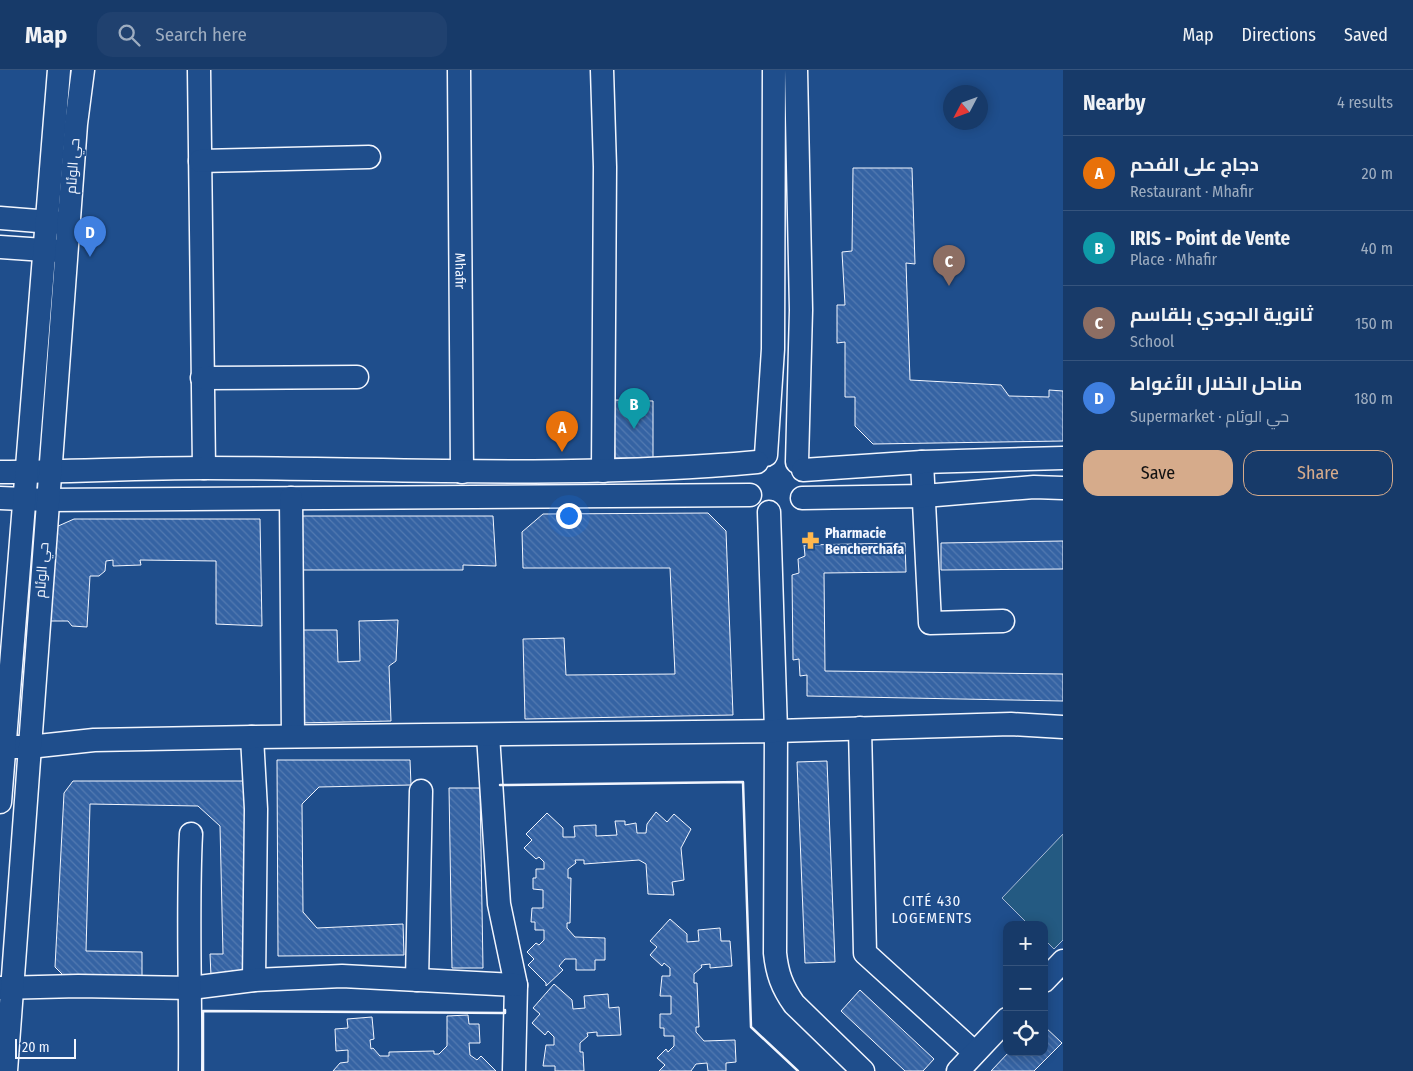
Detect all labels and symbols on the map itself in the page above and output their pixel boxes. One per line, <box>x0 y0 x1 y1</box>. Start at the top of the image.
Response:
north arrow <box>943 85 988 130</box>
street label: حي الوئام <box>63 138 86 195</box>
pin: D <box>74 216 106 257</box>
pin: C <box>933 245 965 286</box>
street label: Mhafir <box>452 253 469 289</box>
pin: B <box>618 388 650 429</box>
pin: A <box>546 411 578 452</box>
your location <box>556 503 582 529</box>
place label: Pharmacie Bencherchafa <box>825 525 904 558</box>
pharmacy icon: Pharmacie Bencherchafa <box>801 531 821 551</box>
street label: حي الوئام <box>32 542 55 599</box>
district label: CITÉ 430 LOGEMENTS <box>892 892 972 927</box>
scale bar <box>15 1036 76 1059</box>

